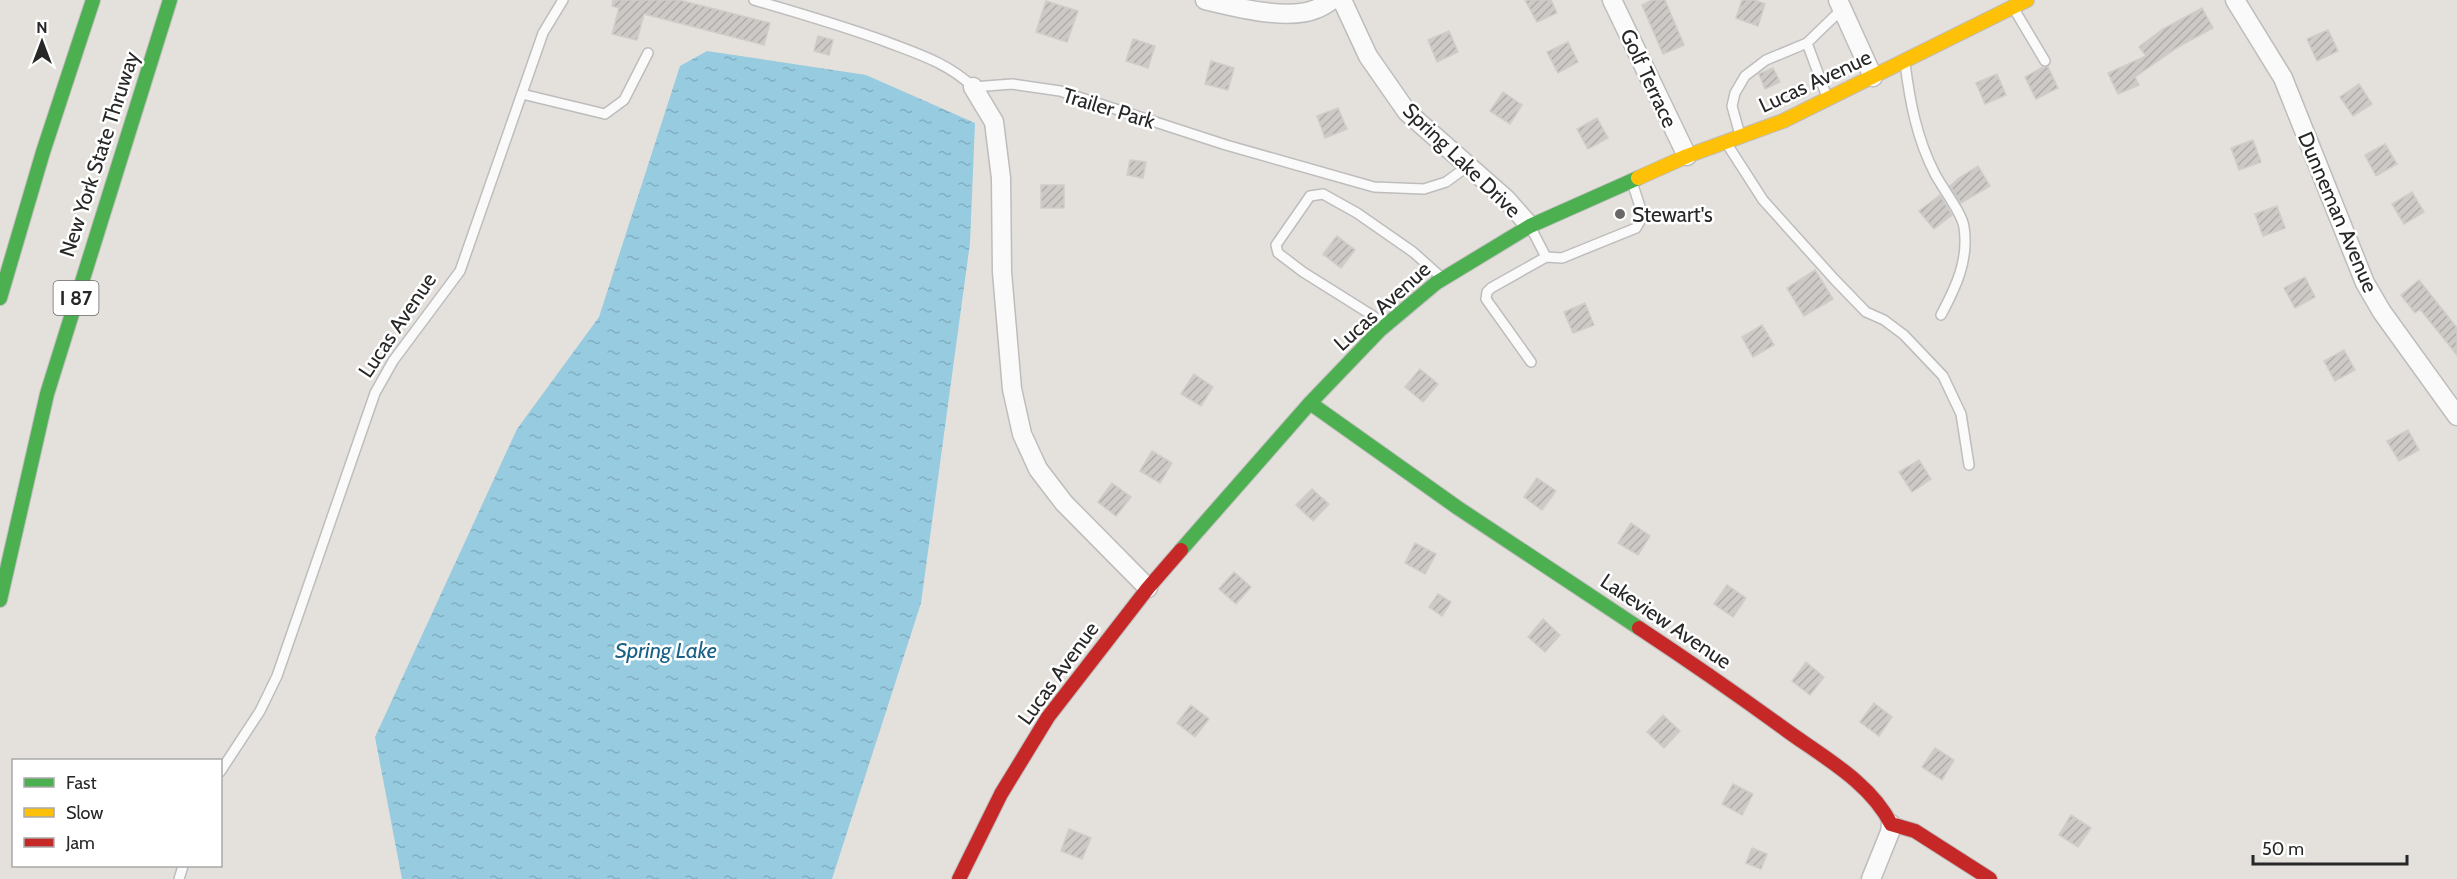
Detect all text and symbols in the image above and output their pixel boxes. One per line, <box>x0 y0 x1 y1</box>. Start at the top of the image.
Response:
north arrow <box>12 12 72 72</box>
text: N <box>36 18 48 37</box>
street label: Golf Terrace <box>1615 25 1683 131</box>
street label: Lucas Avenue <box>1755 44 1875 118</box>
street label: New York State Thruway <box>54 48 144 260</box>
street label: Trailer Park <box>1060 82 1159 134</box>
street label: Spring Lake Drive <box>1398 98 1526 223</box>
street label: Dunneman Avenue <box>2293 128 2383 296</box>
place label: Stewart's <box>1632 202 1713 227</box>
marker: Stewart's <box>1613 207 1627 221</box>
street label: Lucas Avenue <box>1329 256 1436 356</box>
street label: Lucas Avenue <box>353 268 441 382</box>
road number: I 87 <box>54 281 98 315</box>
street label: Lakeview Avenue <box>1596 568 1736 674</box>
street label: Lucas Avenue <box>1012 617 1104 729</box>
water label: Spring Lake <box>615 637 717 664</box>
legend <box>12 759 222 867</box>
text: Fast <box>66 772 97 794</box>
text: Slow <box>66 802 103 824</box>
scale bar <box>2253 828 2408 866</box>
text: Jam <box>65 832 95 854</box>
text: 50 m <box>2262 838 2304 860</box>

